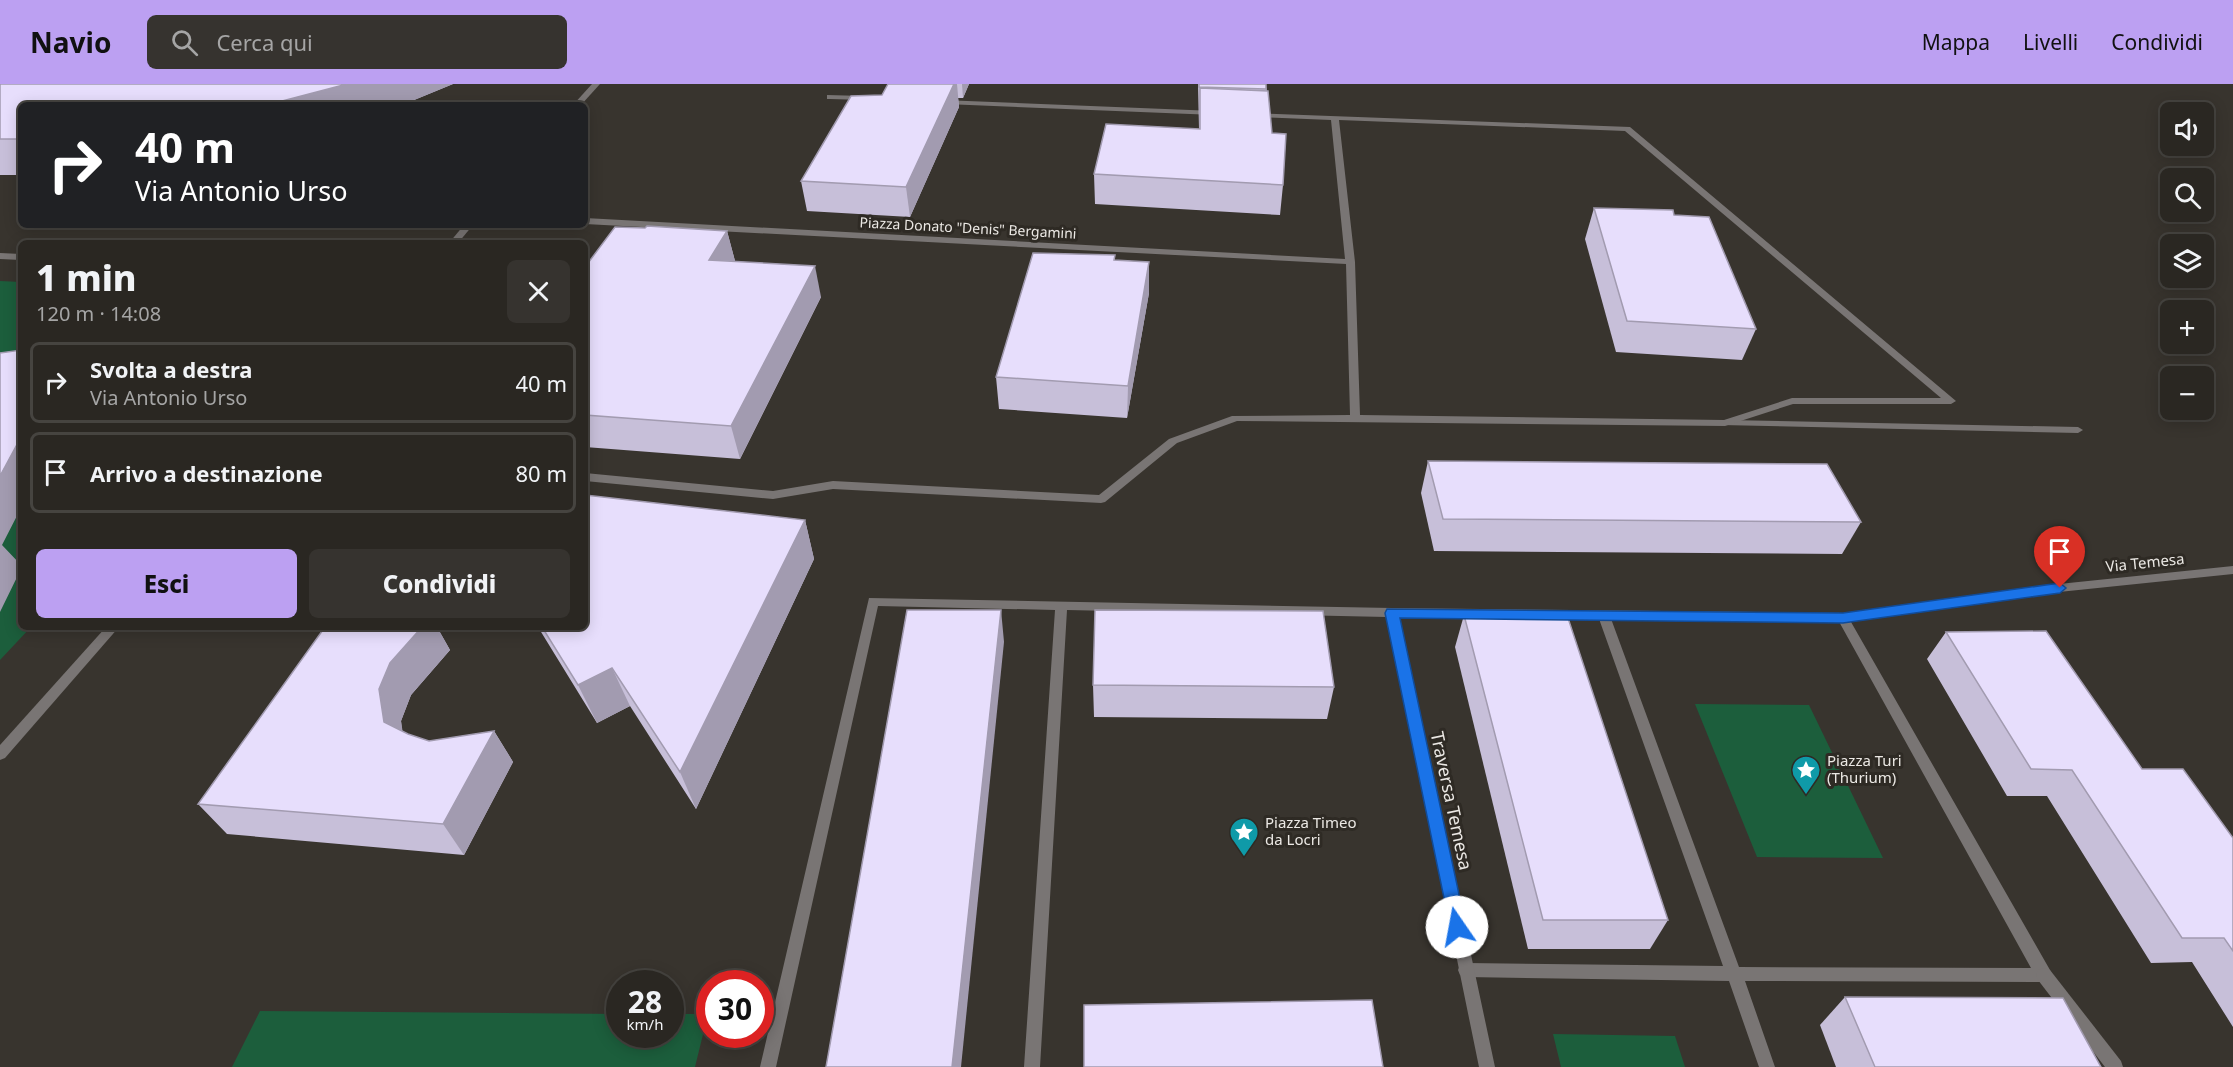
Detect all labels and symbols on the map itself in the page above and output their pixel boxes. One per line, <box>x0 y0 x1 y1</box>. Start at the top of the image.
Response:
street label: Piazza Donato "Denis" Bergamini <box>859 212 1077 243</box>
pin <box>2034 526 2085 588</box>
street label: Via Temesa <box>2105 548 2185 576</box>
street label: Traversa Temesa <box>1426 729 1478 872</box>
place label: Piazza Turi (Thurium) <box>1827 750 1902 787</box>
place icon: Piazza Turi (Thurium) <box>1790 754 1822 796</box>
place label: Piazza Timeo da Locri <box>1265 812 1357 849</box>
place icon: Piazza Timeo da Locri <box>1228 816 1260 858</box>
position arrow <box>1425 895 1489 959</box>
speed limit sign: 30 <box>696 970 774 1048</box>

